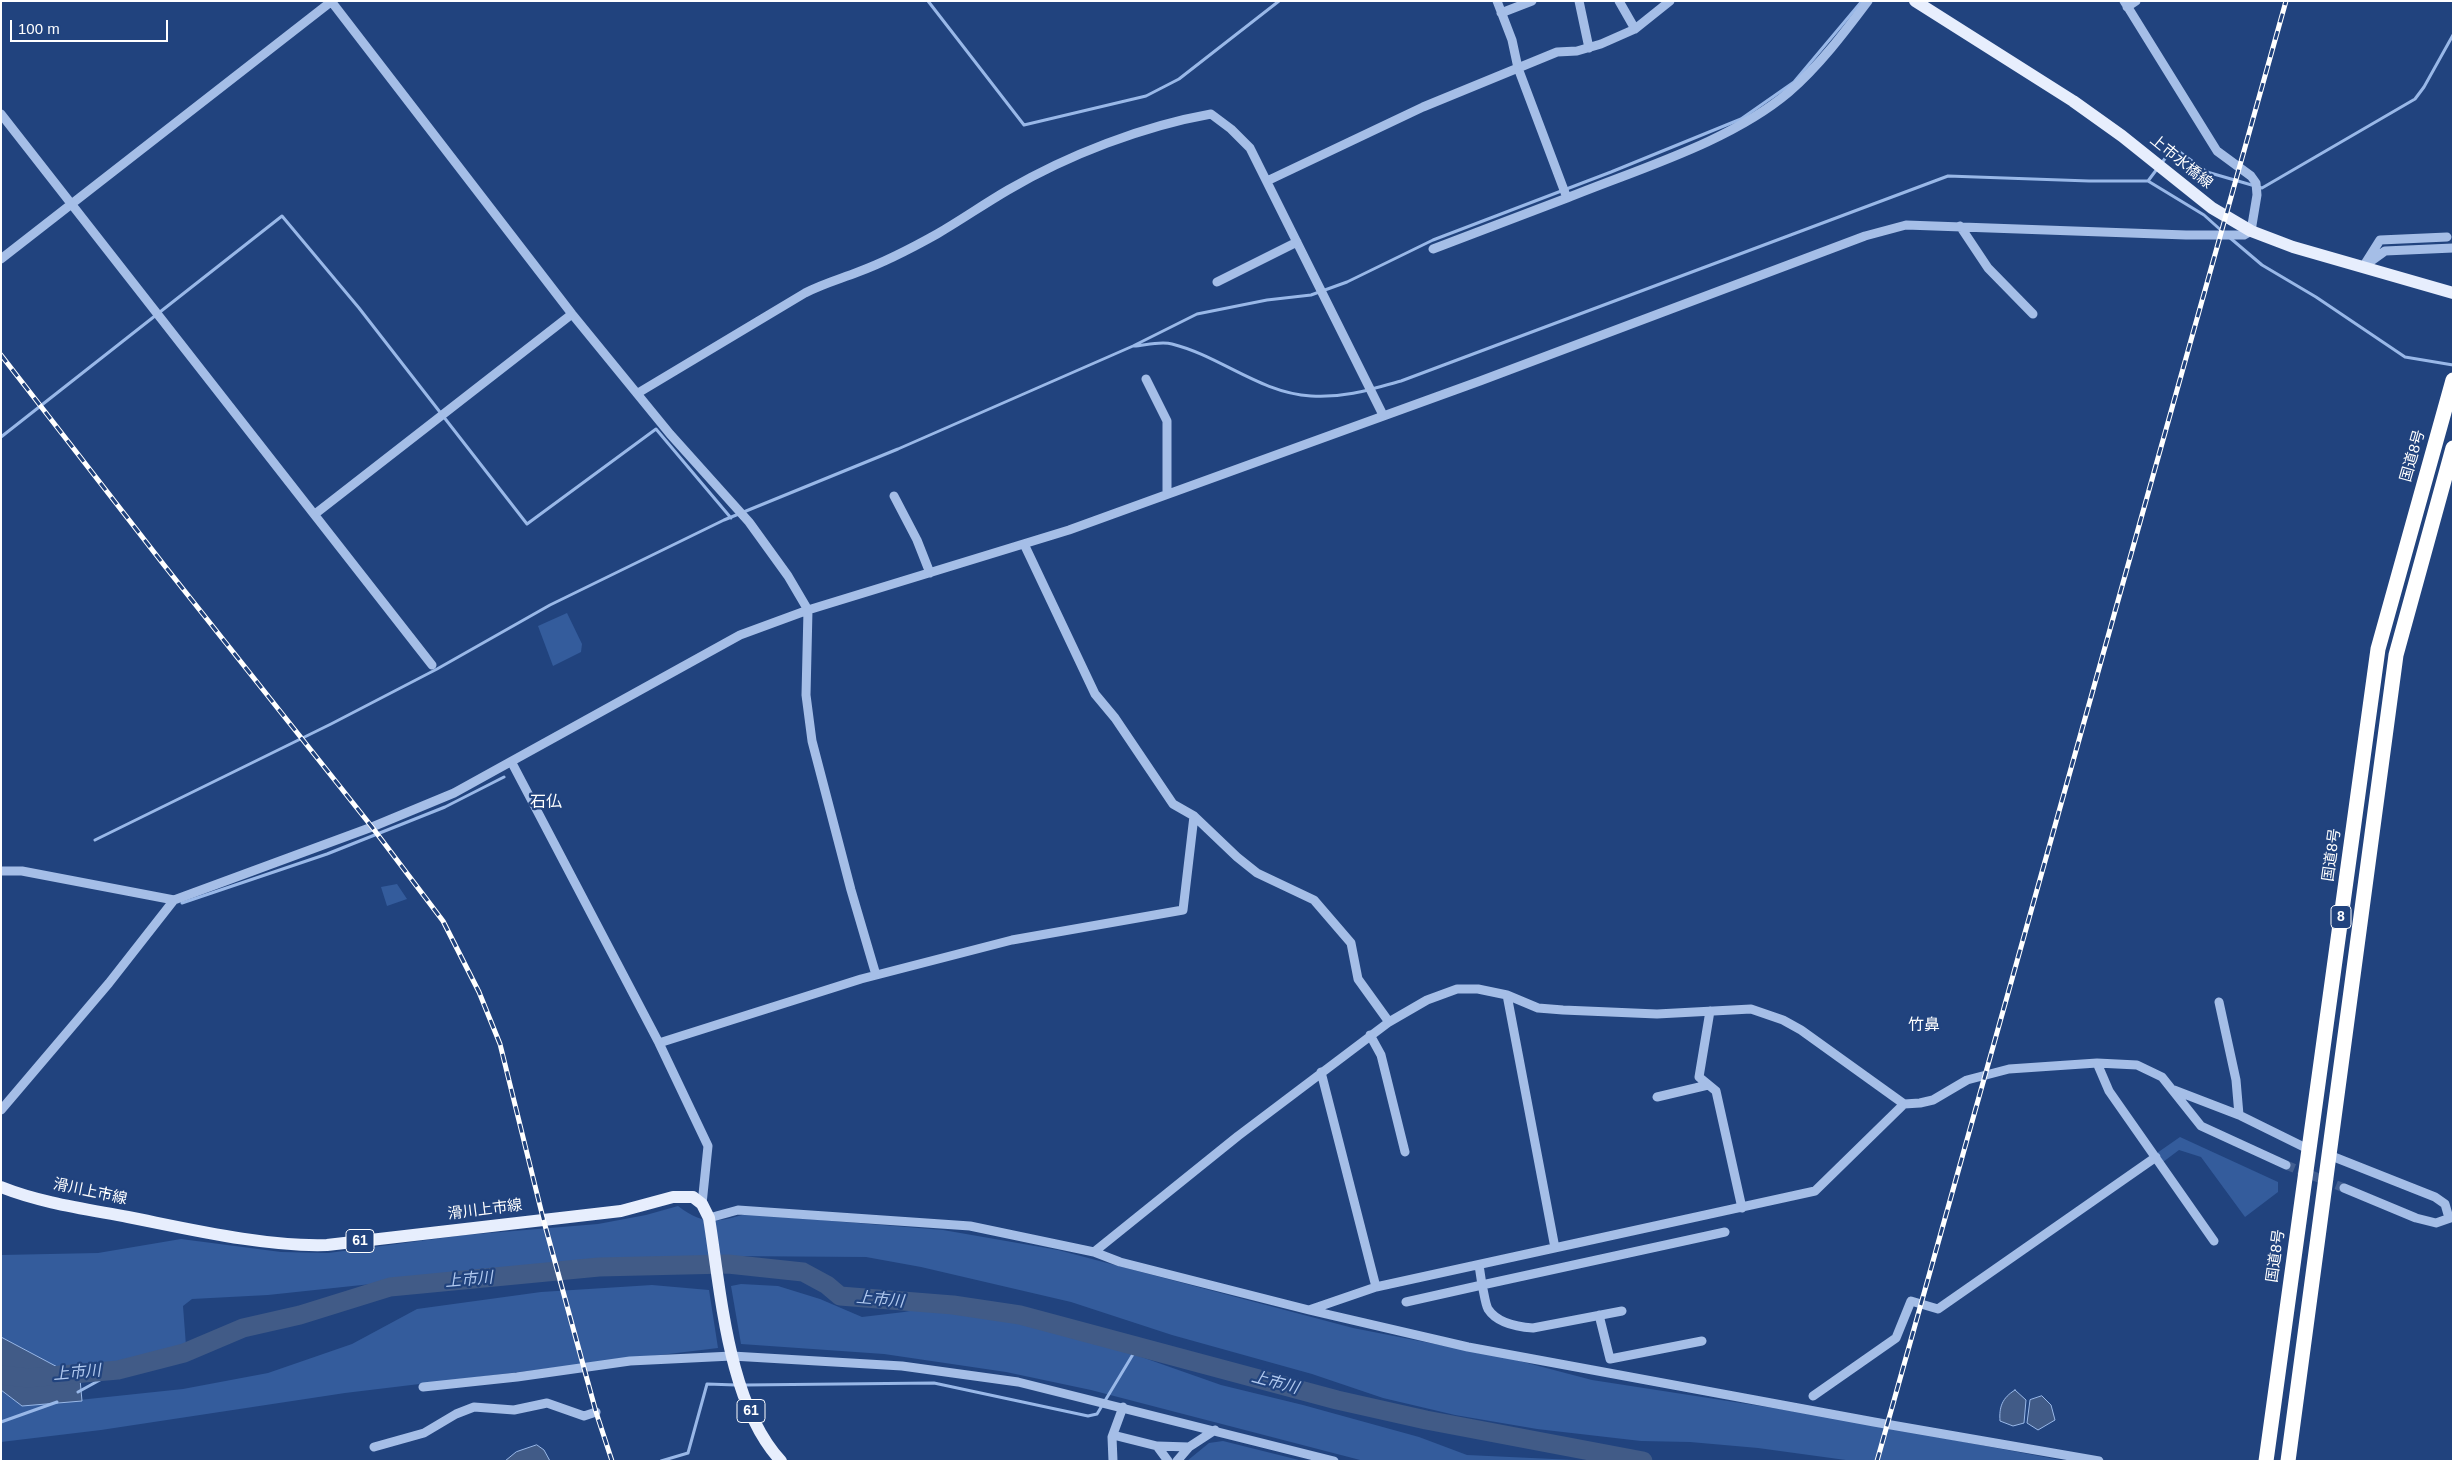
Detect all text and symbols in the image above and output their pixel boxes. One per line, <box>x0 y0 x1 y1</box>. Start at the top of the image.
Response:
scale bar <box>12 10 170 42</box>
text: 100 m <box>18 20 60 37</box>
street label: 上市水橋線 <box>2146 131 2216 193</box>
street label: 国道8号 <box>2397 428 2429 484</box>
district label: 石仏 <box>530 793 562 813</box>
street label: 国道8号 <box>2319 827 2345 883</box>
road number: 8 <box>2331 906 2351 929</box>
district label: 竹鼻 <box>1908 1016 1940 1036</box>
street label: 滑川上市線 <box>51 1175 129 1209</box>
street label: 滑川上市線 <box>447 1196 523 1224</box>
street label: 国道8号 <box>2263 1228 2289 1284</box>
road number: 61 <box>346 1230 374 1252</box>
water label: 上市川 <box>444 1268 494 1292</box>
water label: 上市川 <box>855 1288 905 1312</box>
water label: 上市川 <box>52 1361 102 1385</box>
water label: 上市川 <box>1249 1368 1301 1398</box>
road number: 61 <box>737 1400 765 1422</box>

